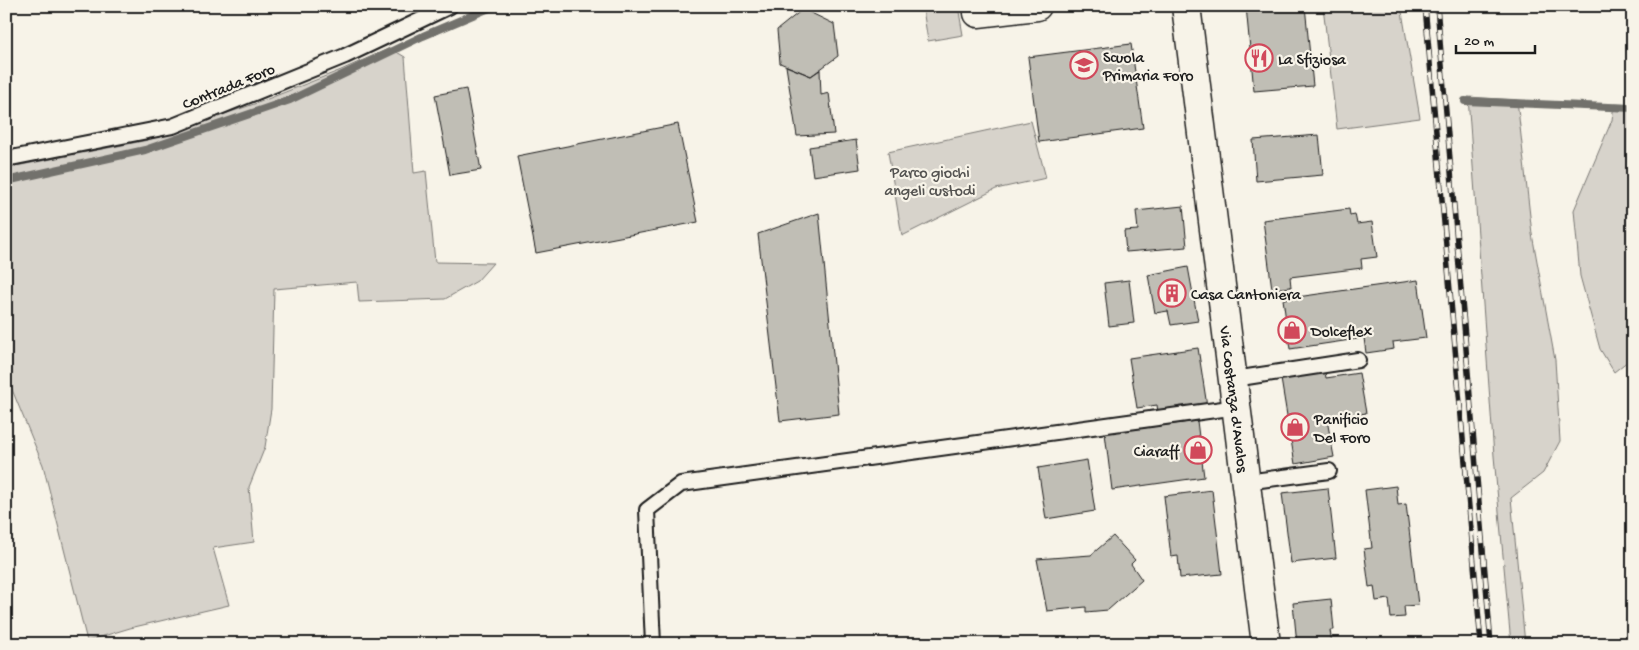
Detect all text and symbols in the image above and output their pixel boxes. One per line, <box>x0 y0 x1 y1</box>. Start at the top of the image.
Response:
scale bar <box>1456 22 1535 54</box>
text: 20 m <box>1464 33 1494 51</box>
restaurant icon: La Sfiziosa <box>1244 43 1274 73</box>
school or university icon: Scuola Primaria Foro <box>1069 50 1099 80</box>
place label: Scuola Primaria Foro <box>1102 50 1193 87</box>
place label: La Sfiziosa <box>1278 52 1347 71</box>
street label: Contrada Foro <box>180 61 278 115</box>
park label: Parco giochi angeli custodi <box>884 165 976 202</box>
building icon: Casa Cantoniera <box>1157 278 1187 308</box>
place label: Casa Cantoniera <box>1191 287 1302 306</box>
shop icon: Dolceflex <box>1277 315 1307 345</box>
street label: Via Costanza d'Avalos <box>1213 324 1251 475</box>
place label: Dolceflex <box>1310 324 1373 343</box>
shop icon: Panificio Del Foro <box>1280 412 1310 442</box>
place label: Panificio Del Foro <box>1313 412 1370 449</box>
shop icon: Ciaraff <box>1183 435 1213 465</box>
place label: Ciaraff <box>1134 444 1180 463</box>

